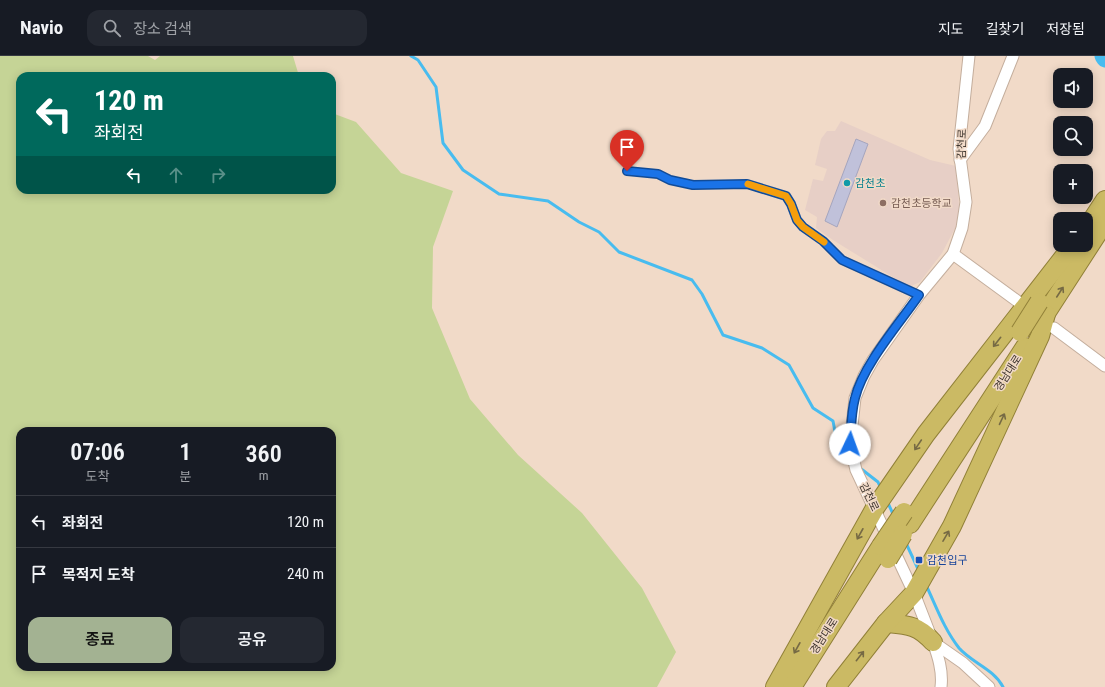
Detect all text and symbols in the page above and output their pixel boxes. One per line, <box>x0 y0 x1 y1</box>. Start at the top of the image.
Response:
search box <box>87 10 367 46</box>
text: Navio <box>20 16 63 39</box>
icon: search <box>101 17 123 39</box>
text: 장소 검색 <box>133 20 192 38</box>
text: 지도 <box>938 21 964 37</box>
text: 길찾기 <box>986 21 1024 37</box>
text: 저장됨 <box>1046 21 1085 37</box>
map controls <box>1053 68 1093 252</box>
button: sound <box>1053 68 1093 108</box>
text: 120 m <box>94 84 164 117</box>
icon: left <box>28 88 80 140</box>
button: search <box>1053 116 1093 156</box>
text: 좌회전 <box>94 122 144 143</box>
street label: 감천로 <box>955 129 969 159</box>
pin <box>610 130 644 171</box>
icon: arrive <box>616 136 638 158</box>
icon: left <box>123 164 145 186</box>
icon: ahead <box>165 164 187 186</box>
icon: right <box>207 164 229 186</box>
button: + <box>1053 164 1093 204</box>
place label: 감천초 <box>855 177 885 190</box>
marker: 감천초 <box>842 178 852 188</box>
place label: 감천초등학교 <box>891 197 952 210</box>
marker: 감천초등학교 <box>878 198 888 208</box>
button: − <box>1053 212 1093 252</box>
one-way arrow <box>1056 287 1064 298</box>
one-way arrow <box>993 337 1002 348</box>
street label: 경남대로 <box>992 352 1024 394</box>
one-way arrow <box>999 413 1006 425</box>
position arrow <box>829 423 871 465</box>
text: 07:06 <box>70 438 125 466</box>
text: 1 <box>179 438 191 466</box>
one-way arrow <box>914 439 922 450</box>
text: 360 <box>246 440 282 468</box>
text: m <box>259 468 269 483</box>
text: 도착 <box>86 469 110 484</box>
text: 분 <box>179 469 191 484</box>
street label: 감천로 <box>857 481 881 513</box>
icon: left <box>28 511 50 533</box>
text: 120 m <box>287 513 324 531</box>
text: 좌회전 <box>62 514 103 532</box>
one-way arrow <box>856 528 864 540</box>
one-way arrow <box>942 530 950 542</box>
place label: 감천입구 <box>927 554 967 567</box>
marker: 감천입구 <box>914 555 924 565</box>
icon: arrive <box>28 563 50 585</box>
text: 240 m <box>287 565 324 583</box>
text: 목적지 도착 <box>62 566 134 584</box>
street label: 경남대로 <box>808 615 840 657</box>
button: 종료 <box>28 617 172 663</box>
button: 공유 <box>180 617 324 663</box>
one-way arrow <box>792 642 800 654</box>
one-way arrow <box>856 651 865 662</box>

